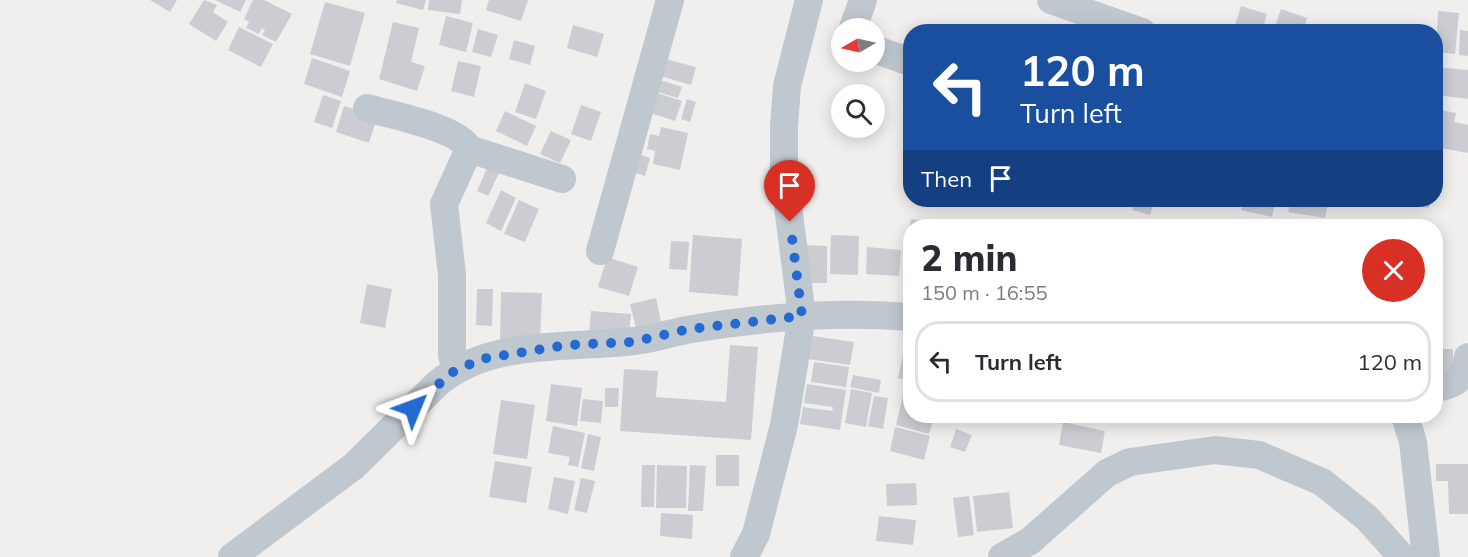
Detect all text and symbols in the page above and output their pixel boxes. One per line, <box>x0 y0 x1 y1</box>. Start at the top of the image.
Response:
north arrow <box>831 18 885 72</box>
map controls <box>831 18 885 138</box>
text: 120 m <box>1020 44 1145 97</box>
icon: left <box>921 48 999 126</box>
button: search <box>831 84 885 138</box>
text: Turn left <box>1020 96 1122 130</box>
pin <box>764 160 815 222</box>
icon: arrive <box>984 162 1017 195</box>
text: Then <box>921 165 972 193</box>
icon: arrive <box>773 169 806 202</box>
text: 2 min <box>921 235 1017 280</box>
button: close <box>1362 239 1425 302</box>
text: 150 m · 16:55 <box>921 280 1047 305</box>
icon: left <box>924 345 957 378</box>
text: Turn left <box>975 348 1062 376</box>
text: 120 m <box>1357 348 1422 376</box>
position arrow <box>381 376 445 440</box>

